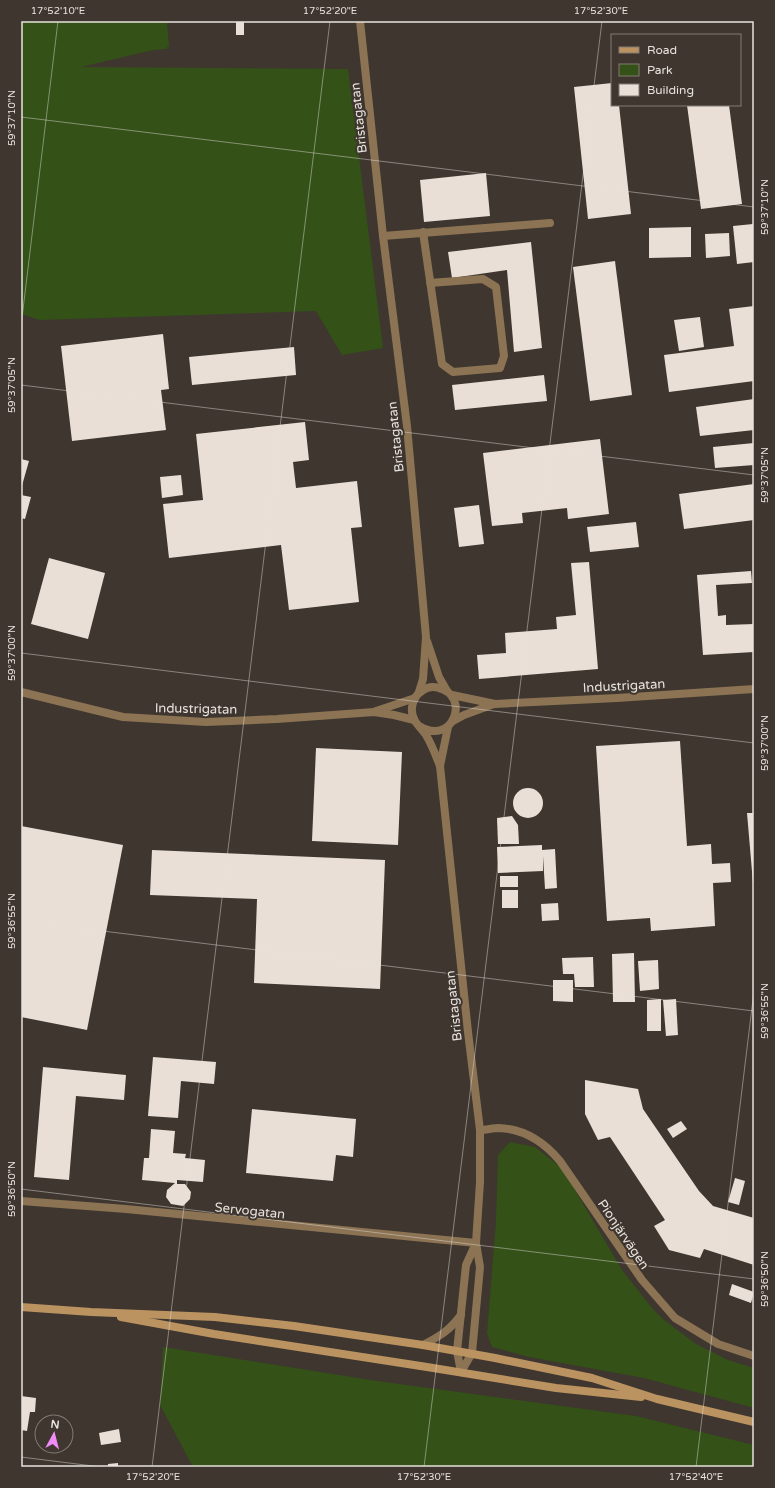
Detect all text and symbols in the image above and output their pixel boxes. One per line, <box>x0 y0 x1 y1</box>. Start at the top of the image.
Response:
text: 17°52'10"E <box>31 5 85 17</box>
text: 17°52'20"E <box>303 5 357 17</box>
text: 17°52'30"E <box>574 5 628 17</box>
legend <box>611 34 741 106</box>
text: Road <box>647 43 677 57</box>
text: Park <box>647 63 673 77</box>
street label: Bristagatan <box>347 82 371 154</box>
text: Building <box>647 83 694 97</box>
text: 59°37'10"N <box>6 90 18 146</box>
text: 59°37'10"N <box>759 179 771 235</box>
text: 59°37'05"N <box>6 357 18 413</box>
street label: Bristagatan <box>384 401 408 473</box>
text: 59°37'05"N <box>759 447 771 503</box>
text: 59°37'00"N <box>6 625 18 681</box>
street label: Industrigatan <box>582 676 666 696</box>
street label: Industrigatan <box>155 700 237 718</box>
text: 59°37'00"N <box>759 715 771 771</box>
text: 59°36'55"N <box>6 893 18 949</box>
street label: Bristagatan <box>442 970 466 1042</box>
text: 59°36'55"N <box>759 983 771 1039</box>
text: 59°36'50"N <box>6 1161 18 1217</box>
street label: Pionjärvägen <box>594 1197 652 1273</box>
street label: Servogatan <box>214 1199 286 1223</box>
text: 59°36'50"N <box>759 1251 771 1307</box>
north arrow <box>34 1414 74 1454</box>
text: N <box>50 1418 60 1432</box>
text: 17°52'20"E <box>126 1471 180 1483</box>
text: 17°52'30"E <box>397 1471 451 1483</box>
text: 17°52'40"E <box>669 1471 723 1483</box>

